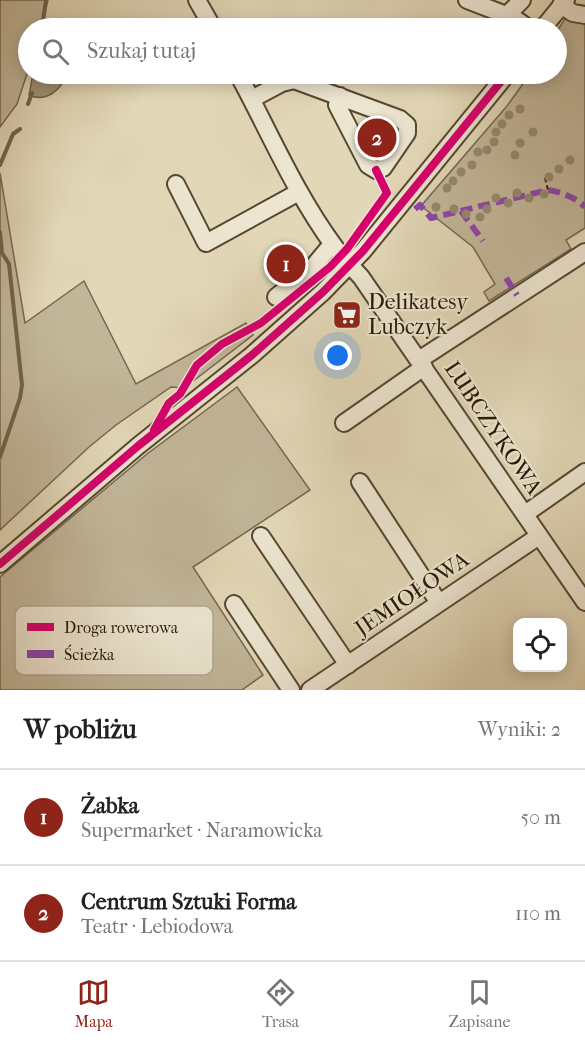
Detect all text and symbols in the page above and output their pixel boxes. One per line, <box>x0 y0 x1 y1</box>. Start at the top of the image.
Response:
search box <box>18 18 567 84</box>
icon: search <box>39 35 72 68</box>
text: Szukaj tutaj <box>87 38 196 64</box>
pin: 2 <box>358 116 397 160</box>
pin: 1 <box>266 242 306 286</box>
place label: Delikatesy Lubczyk <box>368 289 469 340</box>
supermarket icon: Delikatesy Lubczyk <box>331 299 363 331</box>
your location <box>323 341 352 370</box>
street label: LUBCZYKOWA <box>439 356 548 500</box>
street label: JEMIOŁOWA <box>348 546 475 643</box>
legend <box>15 606 213 675</box>
text: Droga rowerowa <box>64 618 179 637</box>
map controls <box>513 618 567 672</box>
button: locate <box>513 618 567 672</box>
text: Ścieżka <box>64 644 115 664</box>
text: W pobliżu <box>24 714 137 745</box>
text: Wyniki: 2 <box>478 718 561 741</box>
text: Żabka <box>81 793 139 819</box>
text: 1 <box>40 806 47 829</box>
text: 50 m <box>520 806 561 829</box>
text: Supermarket · Naramowicka <box>81 819 323 842</box>
text: Centrum Sztuki Forma <box>81 889 297 915</box>
text: 2 <box>38 902 49 925</box>
text: 110 m <box>515 902 561 925</box>
text: Teatr · Lebiodowa <box>81 915 233 938</box>
tab: Mapa <box>75 976 113 1031</box>
tab: Trasa <box>262 976 299 1031</box>
tab: Zapisane <box>448 976 510 1031</box>

